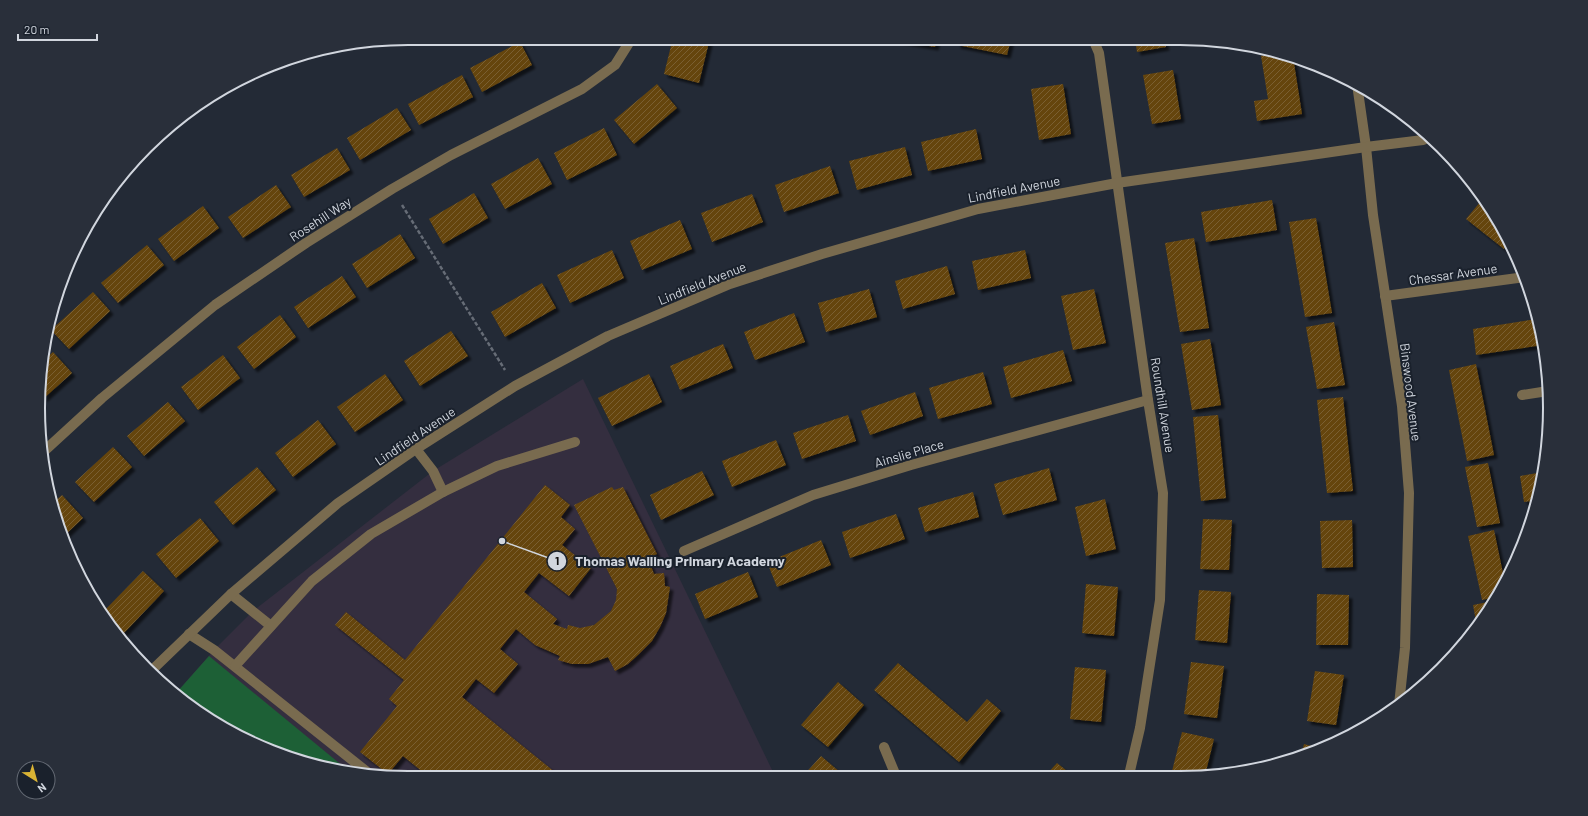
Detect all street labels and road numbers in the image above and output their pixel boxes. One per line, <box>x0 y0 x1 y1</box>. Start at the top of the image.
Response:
street label: Lindfield Avenue <box>967 172 1062 206</box>
street label: Rosehill Way <box>286 193 354 245</box>
street label: Lindfield Avenue <box>656 258 748 308</box>
street label: Chessar Avenue <box>1408 260 1498 288</box>
street label: Binswood Avenue <box>1397 342 1425 442</box>
street label: Roundhill Avenue <box>1148 356 1178 454</box>
street label: Lindfield Avenue <box>372 403 458 469</box>
street label: Ainslie Place <box>873 435 946 471</box>

